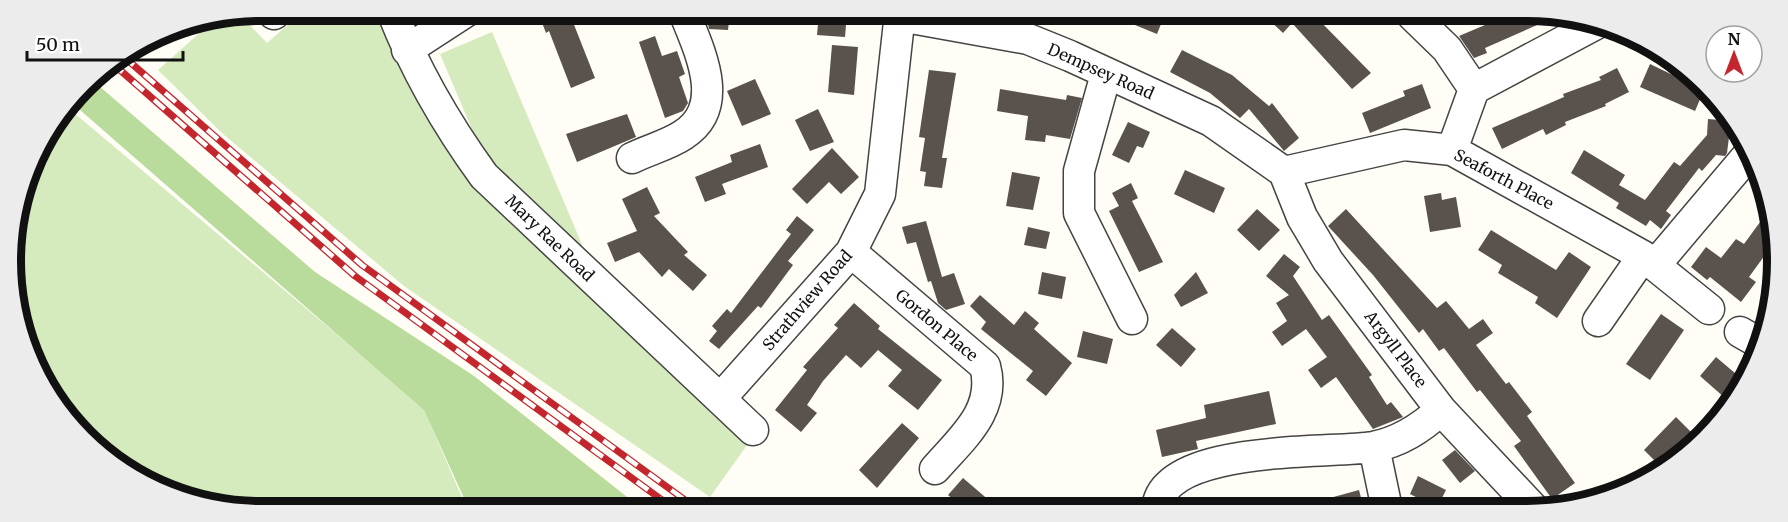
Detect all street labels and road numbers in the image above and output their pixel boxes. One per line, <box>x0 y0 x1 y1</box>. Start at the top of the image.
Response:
street label: Dempsey Road <box>1045 39 1158 104</box>
street label: Seaforth Place <box>1451 144 1557 214</box>
street label: Mary Rae Road <box>501 191 599 286</box>
street label: Strathview Road <box>758 245 856 354</box>
street label: Gordon Place <box>892 285 982 365</box>
street label: Argyll Place <box>1360 306 1431 391</box>

